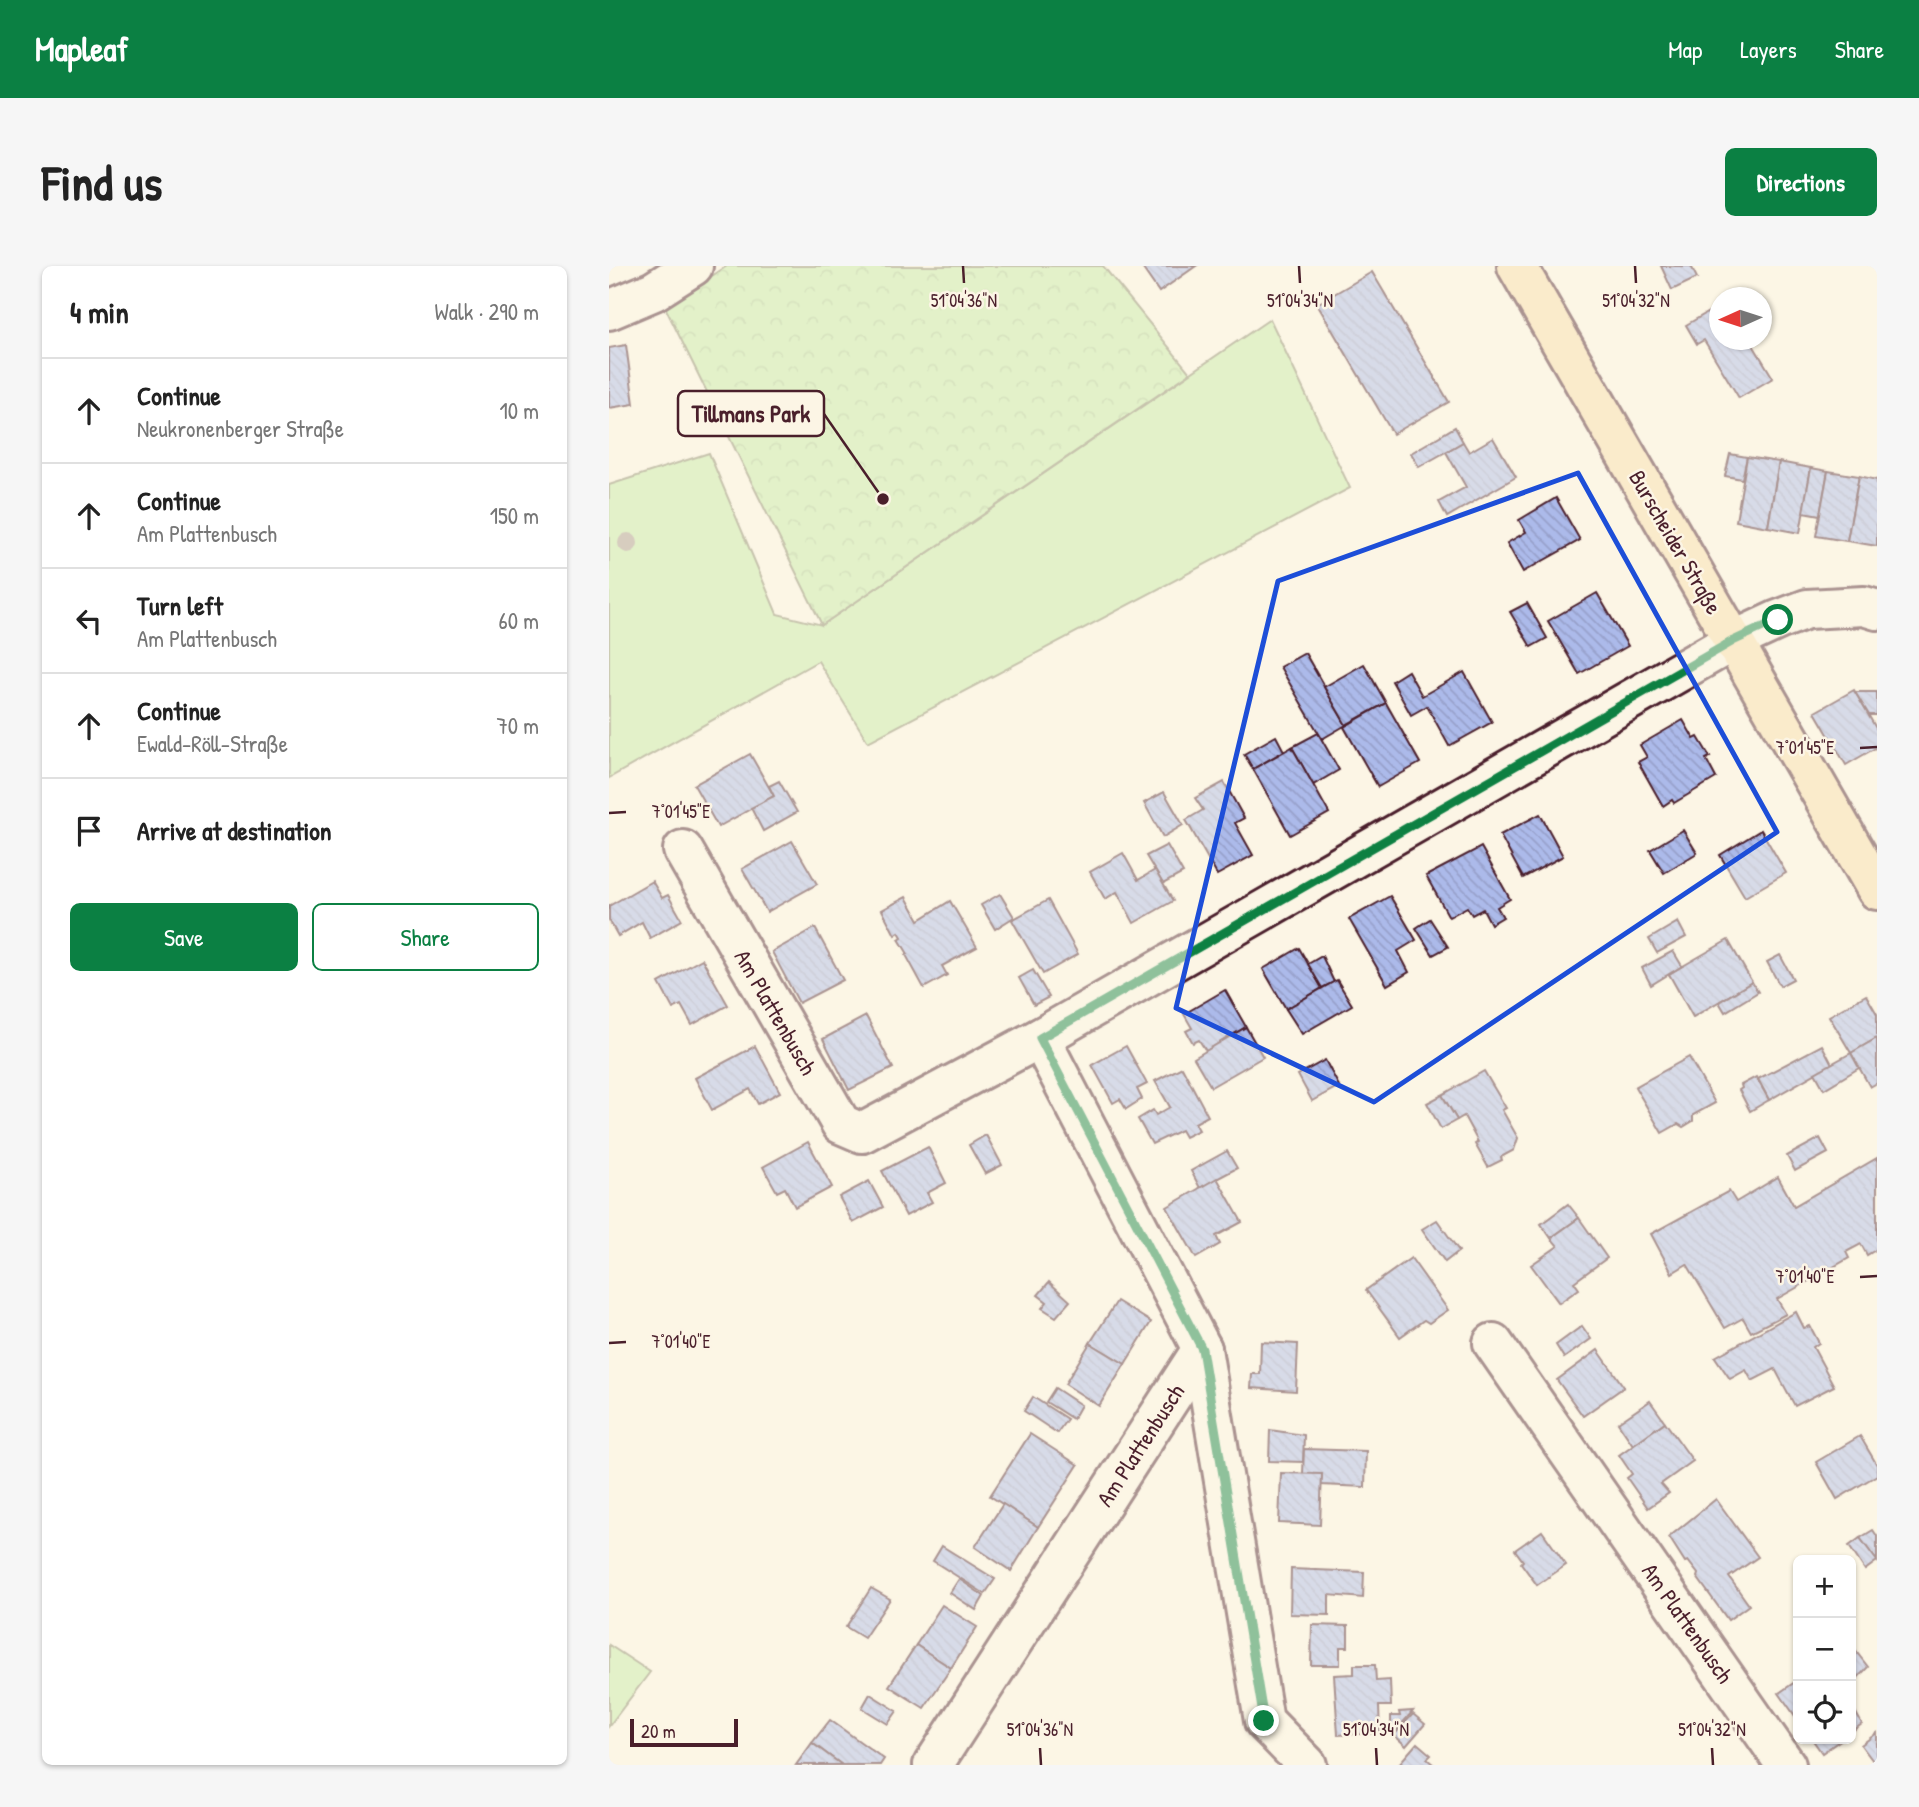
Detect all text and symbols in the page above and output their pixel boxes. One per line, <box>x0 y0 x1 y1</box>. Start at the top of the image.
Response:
text: Mapleaf <box>35 27 128 71</box>
text: Map <box>1668 33 1702 65</box>
text: Layers <box>1740 33 1797 65</box>
text: Share <box>1835 33 1884 65</box>
button: Directions <box>1725 148 1877 216</box>
text: Find us <box>42 149 162 215</box>
north arrow <box>1709 287 1772 350</box>
text: 51°04'36"N <box>931 288 997 313</box>
text: 51°04'34"N <box>1267 288 1333 313</box>
text: 51°04'32"N <box>1602 288 1670 313</box>
text: 4 min <box>70 292 129 332</box>
text: Walk · 290 m <box>435 296 539 327</box>
text: Continue <box>137 378 221 413</box>
callout: Tillmans Park <box>678 391 824 436</box>
icon: ahead <box>70 392 108 430</box>
text: 10 m <box>499 395 539 426</box>
text: Tillmans Park <box>691 397 810 429</box>
text: Neukronenberger Straße <box>137 413 344 444</box>
street label: Burscheider Straße <box>1622 464 1730 620</box>
text: Continue <box>137 483 221 518</box>
icon: ahead <box>70 497 108 535</box>
text: 150 m <box>490 500 539 531</box>
text: Am Plattenbusch <box>137 518 277 549</box>
text: Turn left <box>137 588 223 623</box>
icon: left <box>70 602 108 640</box>
route start <box>1762 604 1793 635</box>
text: 60 m <box>499 605 539 636</box>
text: Am Plattenbusch <box>137 623 277 654</box>
text: Continue <box>137 693 221 728</box>
icon: ahead <box>70 707 108 745</box>
text: 70 m <box>496 710 539 741</box>
text: Ewald-Röll-Straße <box>137 728 288 759</box>
text: 7°01'45"E <box>1776 735 1834 760</box>
text: 7°01'45"E <box>652 799 710 824</box>
icon: arrive <box>70 812 108 850</box>
text: Arrive at destination <box>137 813 332 848</box>
button: Save <box>70 903 298 971</box>
button: Share <box>312 903 539 971</box>
street label: Am Plattenbusch <box>728 944 825 1081</box>
text: 7°01'40"E <box>1776 1264 1834 1289</box>
text: 7°01'40"E <box>652 1329 710 1354</box>
street label: Am Plattenbusch <box>1089 1378 1191 1512</box>
map controls <box>1793 1555 1856 1744</box>
button: + <box>1793 1555 1856 1618</box>
street label: Am Plattenbusch <box>1635 1557 1741 1689</box>
button: − <box>1793 1618 1856 1681</box>
button: locate <box>1793 1681 1856 1744</box>
route end <box>1248 1705 1279 1736</box>
scale bar <box>630 1716 739 1748</box>
text: 51°04'36"N <box>1007 1717 1073 1742</box>
text: 51°04'34"N <box>1343 1717 1409 1742</box>
text: 51°04'32"N <box>1678 1717 1746 1742</box>
text: 20 m <box>641 1718 676 1744</box>

